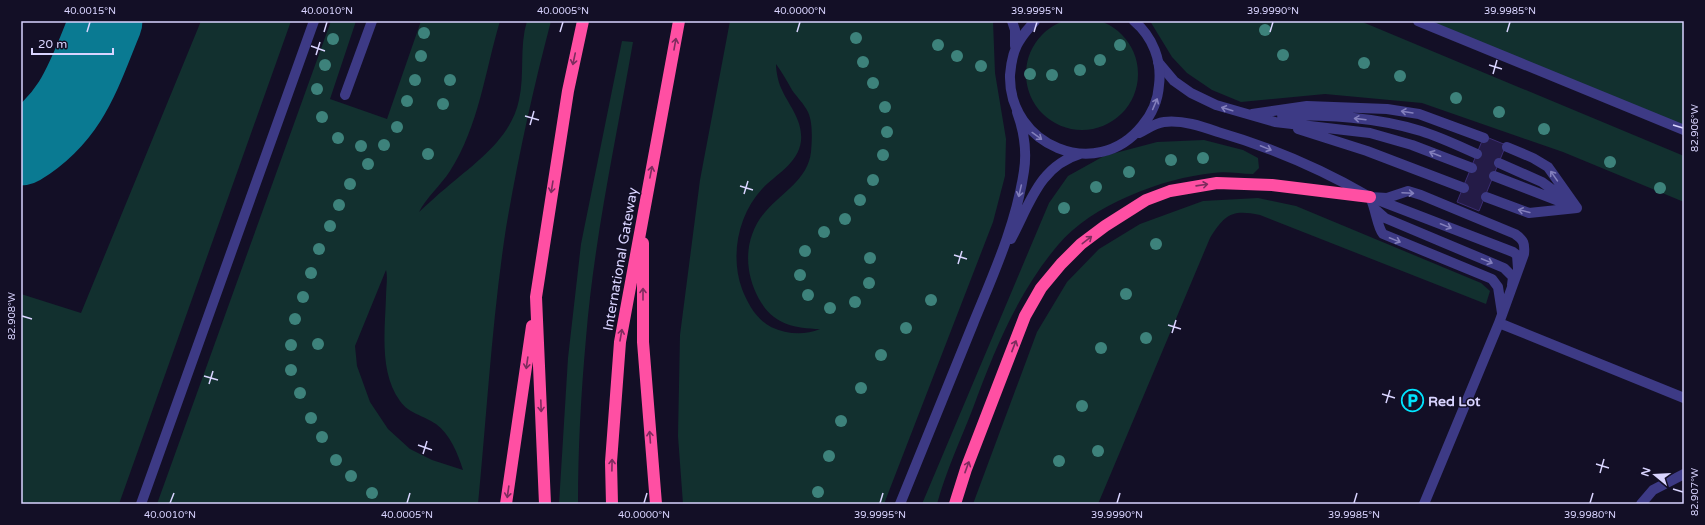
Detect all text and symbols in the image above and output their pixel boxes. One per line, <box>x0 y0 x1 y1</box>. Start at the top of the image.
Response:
text: 40.0015°N <box>64 5 116 17</box>
text: 40.0010°N <box>301 5 353 17</box>
text: 40.0005°N <box>537 5 589 17</box>
text: 40.0000°N <box>774 5 826 17</box>
text: 39.9995°N <box>1011 5 1063 17</box>
text: 39.9990°N <box>1247 5 1299 17</box>
text: 39.9985°N <box>1484 5 1536 17</box>
scale bar <box>32 30 113 56</box>
text: 20 m <box>38 37 67 51</box>
one-way arrow <box>671 38 679 51</box>
one-way arrow <box>570 52 578 65</box>
one-way arrow <box>1152 99 1159 111</box>
text: 82.906°W <box>1689 104 1701 152</box>
one-way arrow <box>1221 105 1234 112</box>
one-way arrow <box>1401 108 1414 116</box>
one-way arrow <box>1354 115 1367 123</box>
one-way arrow <box>1031 132 1042 140</box>
one-way arrow <box>1259 145 1271 152</box>
one-way arrow <box>1430 149 1442 157</box>
one-way arrow <box>647 166 655 179</box>
one-way arrow <box>1550 171 1558 182</box>
one-way arrow <box>548 180 556 193</box>
one-way arrow <box>1195 181 1208 189</box>
street label: International Gateway <box>599 185 642 332</box>
one-way arrow <box>1015 185 1023 198</box>
one-way arrow <box>1401 189 1414 197</box>
one-way arrow <box>1518 207 1531 215</box>
one-way arrow <box>1439 222 1451 230</box>
one-way arrow <box>1081 236 1092 244</box>
one-way arrow <box>1389 237 1401 244</box>
one-way arrow <box>1481 257 1493 265</box>
one-way arrow <box>639 288 647 301</box>
text: 82.908°W <box>6 292 18 340</box>
one-way arrow <box>617 329 625 342</box>
one-way arrow <box>1010 340 1018 352</box>
one-way arrow <box>523 357 531 370</box>
parking icon: Red Lot <box>1400 388 1426 414</box>
place label: Red Lot <box>1428 393 1481 410</box>
one-way arrow <box>537 399 545 412</box>
one-way arrow <box>646 431 653 444</box>
north arrow <box>1635 455 1675 495</box>
one-way arrow <box>608 459 616 472</box>
one-way arrow <box>964 461 972 473</box>
text: N <box>1638 466 1654 478</box>
text: 82.907°W <box>1689 468 1701 516</box>
one-way arrow <box>504 485 512 498</box>
text: 40.0010°N <box>144 509 196 521</box>
text: 40.0005°N <box>381 509 433 521</box>
text: 40.0000°N <box>618 509 670 521</box>
text: 39.9995°N <box>854 509 906 521</box>
text: 39.9990°N <box>1091 509 1143 521</box>
text: 39.9985°N <box>1328 509 1380 521</box>
text: 39.9980°N <box>1564 509 1616 521</box>

